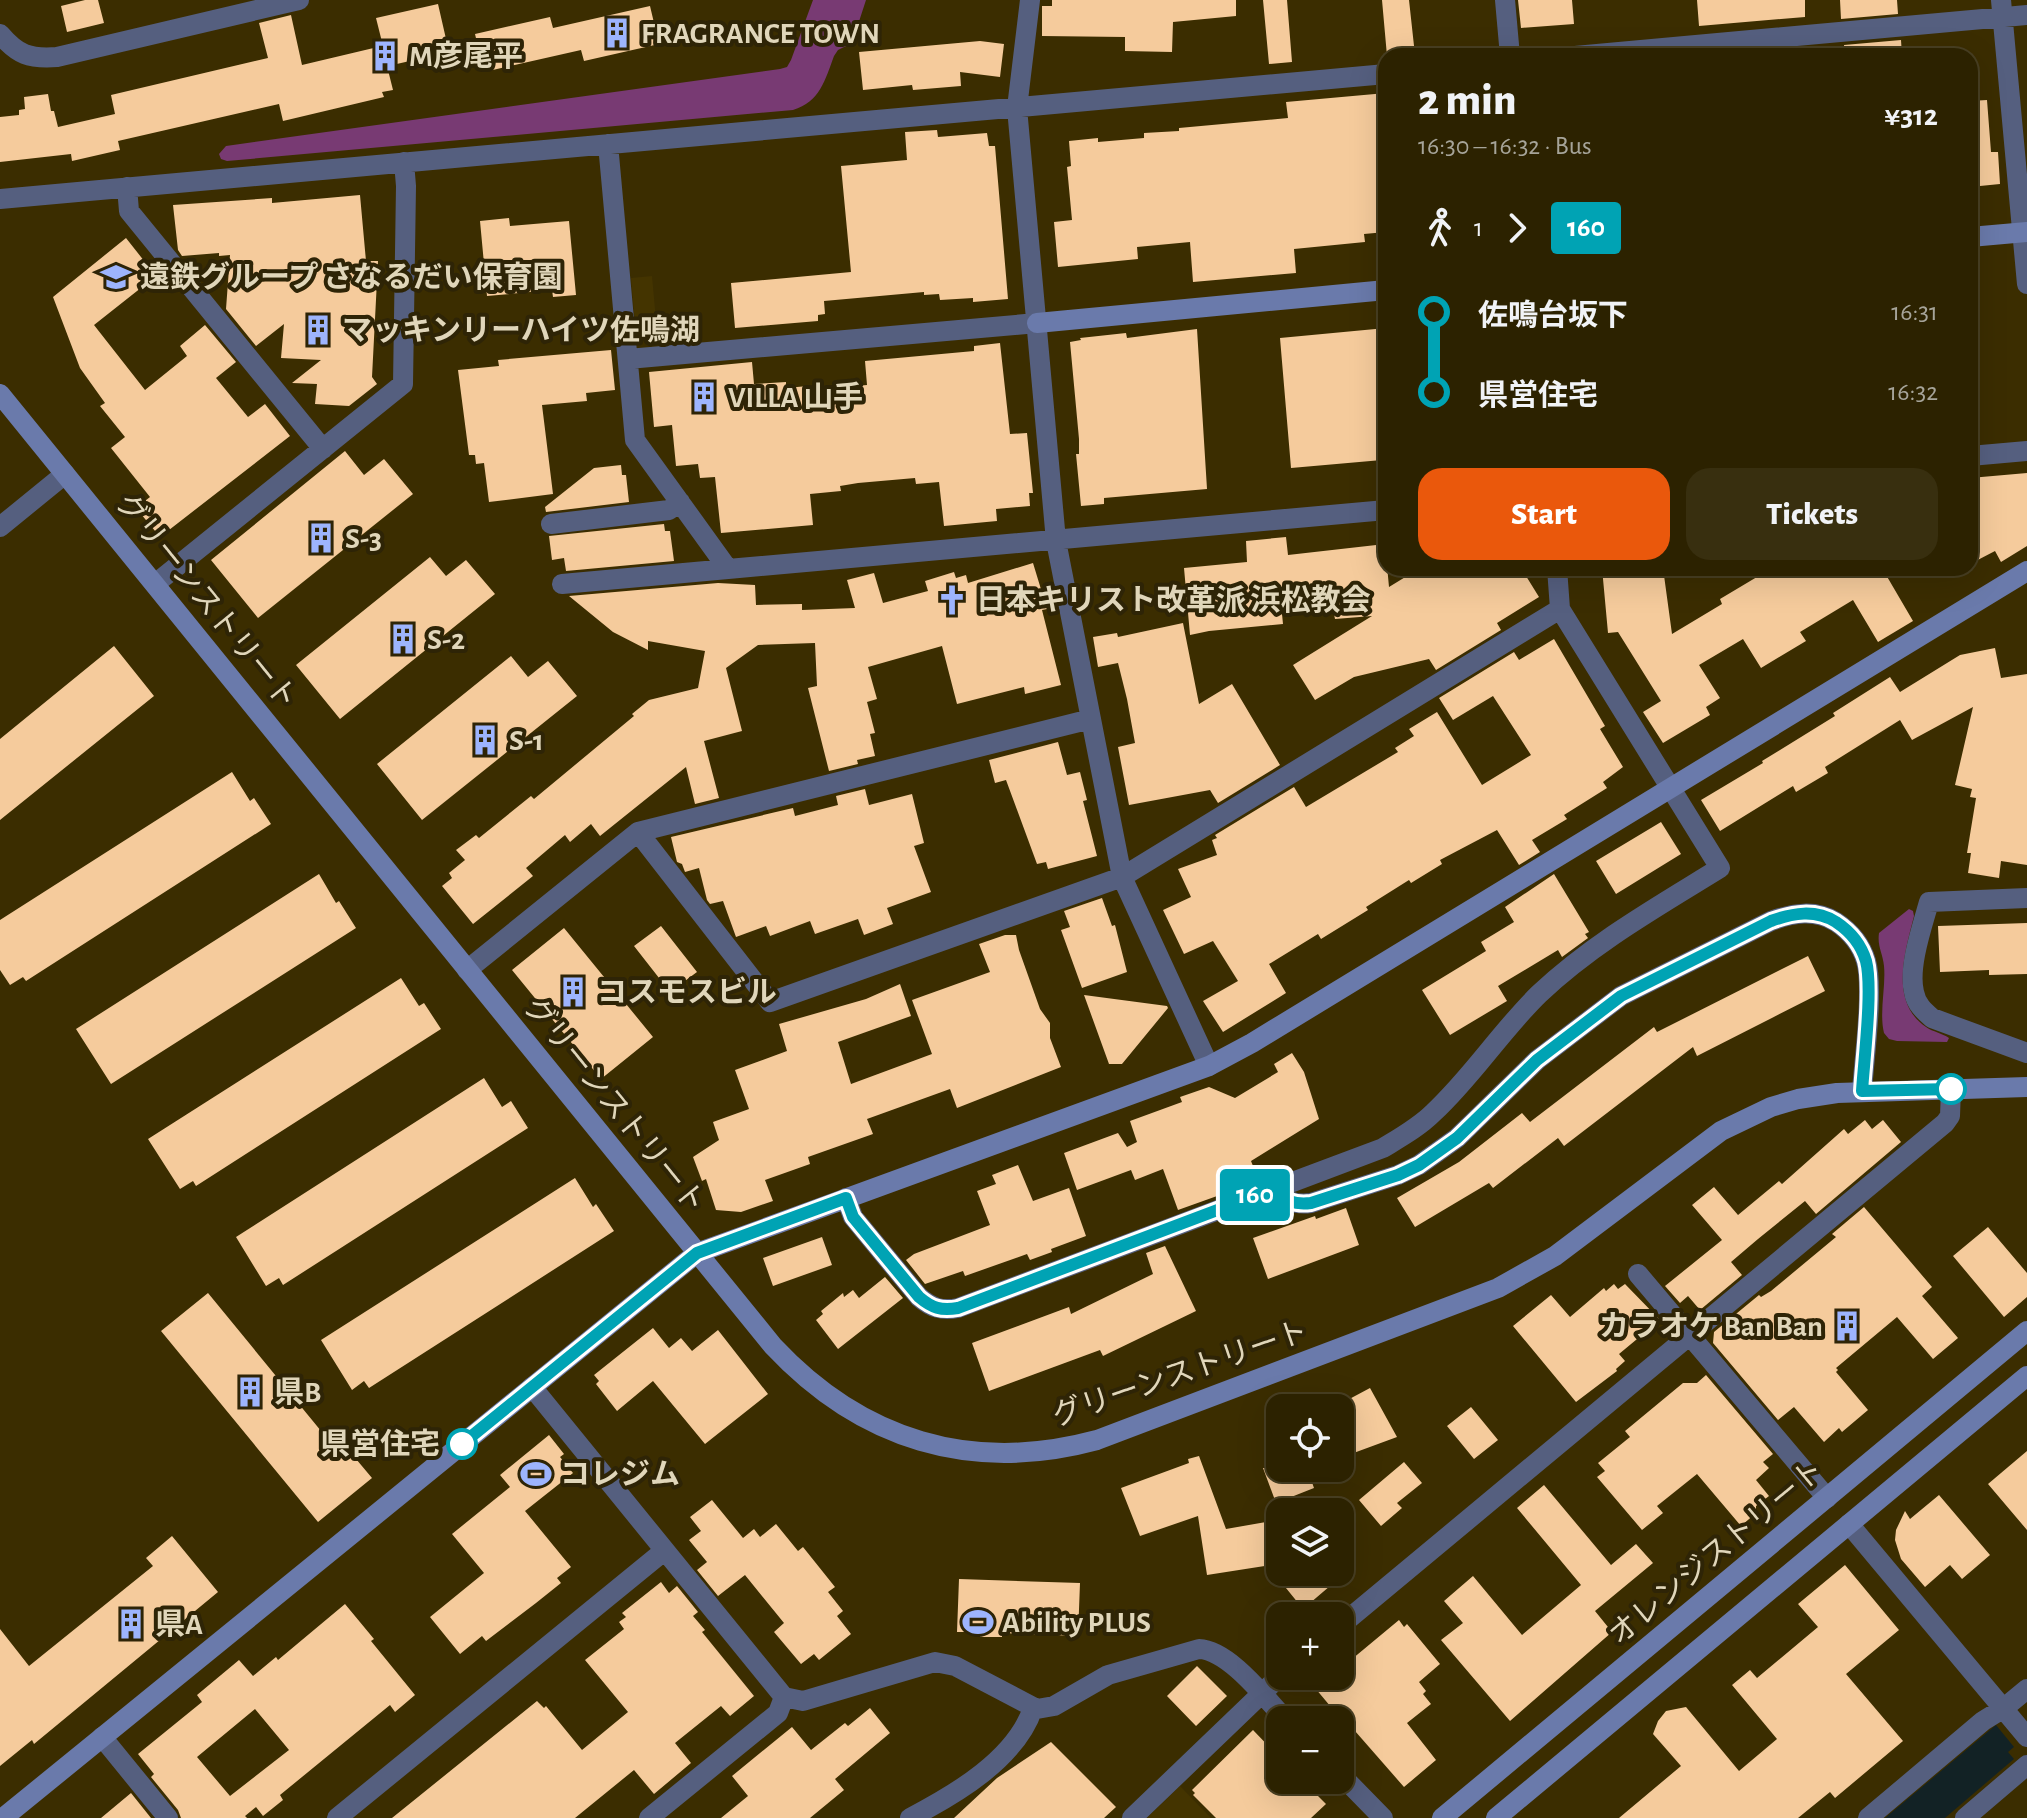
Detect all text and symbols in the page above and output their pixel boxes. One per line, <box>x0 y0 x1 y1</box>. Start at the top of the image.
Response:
building icon: FRAGRANCE TOWN <box>600 16 634 50</box>
place label: FRAGRANCE TOWN <box>641 19 880 49</box>
building icon: M彦尾平 <box>368 39 402 73</box>
place label: M彦尾平 <box>409 40 523 72</box>
text: 2 min <box>1418 79 1517 123</box>
text: ¥312 <box>1884 101 1938 131</box>
text: 16:30 – 16:32 · Bus <box>1418 133 1592 159</box>
icon: walk <box>1418 206 1462 250</box>
icon: forward <box>1495 206 1539 250</box>
text: 160 <box>1567 214 1605 242</box>
text: 1 <box>1474 215 1483 241</box>
school or university icon: 遠鉄グループ さなるだい保育園 <box>99 260 133 294</box>
place label: 遠鉄グループ さなるだい保育園 <box>140 261 563 293</box>
text: 16:31 <box>1891 299 1938 325</box>
text: 佐鳴台坂下 <box>1478 301 1628 331</box>
building icon: マッキンリーハイツ佐鳴湖 <box>301 313 335 347</box>
place label: マッキンリーハイツ佐鳴湖 <box>342 314 700 346</box>
text: 16:32 <box>1888 379 1938 405</box>
building icon: VILLA 山手 <box>687 380 721 414</box>
place label: VILLA 山手 <box>728 381 863 413</box>
text: 県営住宅 <box>1478 381 1598 411</box>
button: Start <box>1418 468 1670 560</box>
button: Tickets <box>1686 468 1938 560</box>
street label: グリーンストリート <box>110 487 304 715</box>
building icon: S-3 <box>304 521 338 555</box>
place label: S-3 <box>345 524 382 554</box>
church icon: 日本キリスト改革派 浜松教会 <box>935 583 969 617</box>
place label: 日本キリスト改革派 浜松教会 <box>976 584 1371 616</box>
building icon: S-2 <box>386 622 420 656</box>
place label: S-2 <box>427 625 465 655</box>
building icon: S-1 <box>468 723 502 757</box>
place label: S-1 <box>509 726 544 756</box>
building icon: コスモスビル <box>556 975 590 1009</box>
place label: コスモスビル <box>597 976 777 1008</box>
street label: グリーンストリート <box>518 991 712 1219</box>
unlabelled marker <box>1936 1074 1966 1104</box>
line badge: 160 <box>1209 1169 1301 1221</box>
text: 160 <box>1236 1181 1274 1209</box>
building icon: カラオケ Ban Ban <box>1830 1309 1864 1343</box>
place label: カラオケ Ban Ban <box>1599 1311 1823 1342</box>
street label: グリーンストリート <box>1048 1314 1312 1432</box>
building icon: 県B <box>233 1375 267 1409</box>
place label: 県B <box>274 1377 321 1408</box>
map controls <box>1266 1394 1354 1794</box>
button: locate <box>1266 1394 1354 1482</box>
place label: 県営住宅 <box>320 1428 440 1460</box>
marker: 県営住宅 <box>447 1429 477 1459</box>
street label: オレンジストリート <box>1604 1454 1830 1651</box>
sports icon: コレジム <box>519 1457 553 1491</box>
place label: コレジム <box>560 1459 680 1490</box>
button: layers <box>1266 1498 1354 1586</box>
button: + <box>1266 1602 1354 1690</box>
sports icon: Ability PLUS <box>961 1605 995 1639</box>
building icon: 県A <box>114 1607 148 1641</box>
place label: Ability PLUS <box>1002 1608 1151 1638</box>
place label: 県A <box>155 1609 203 1640</box>
button: − <box>1266 1706 1354 1794</box>

